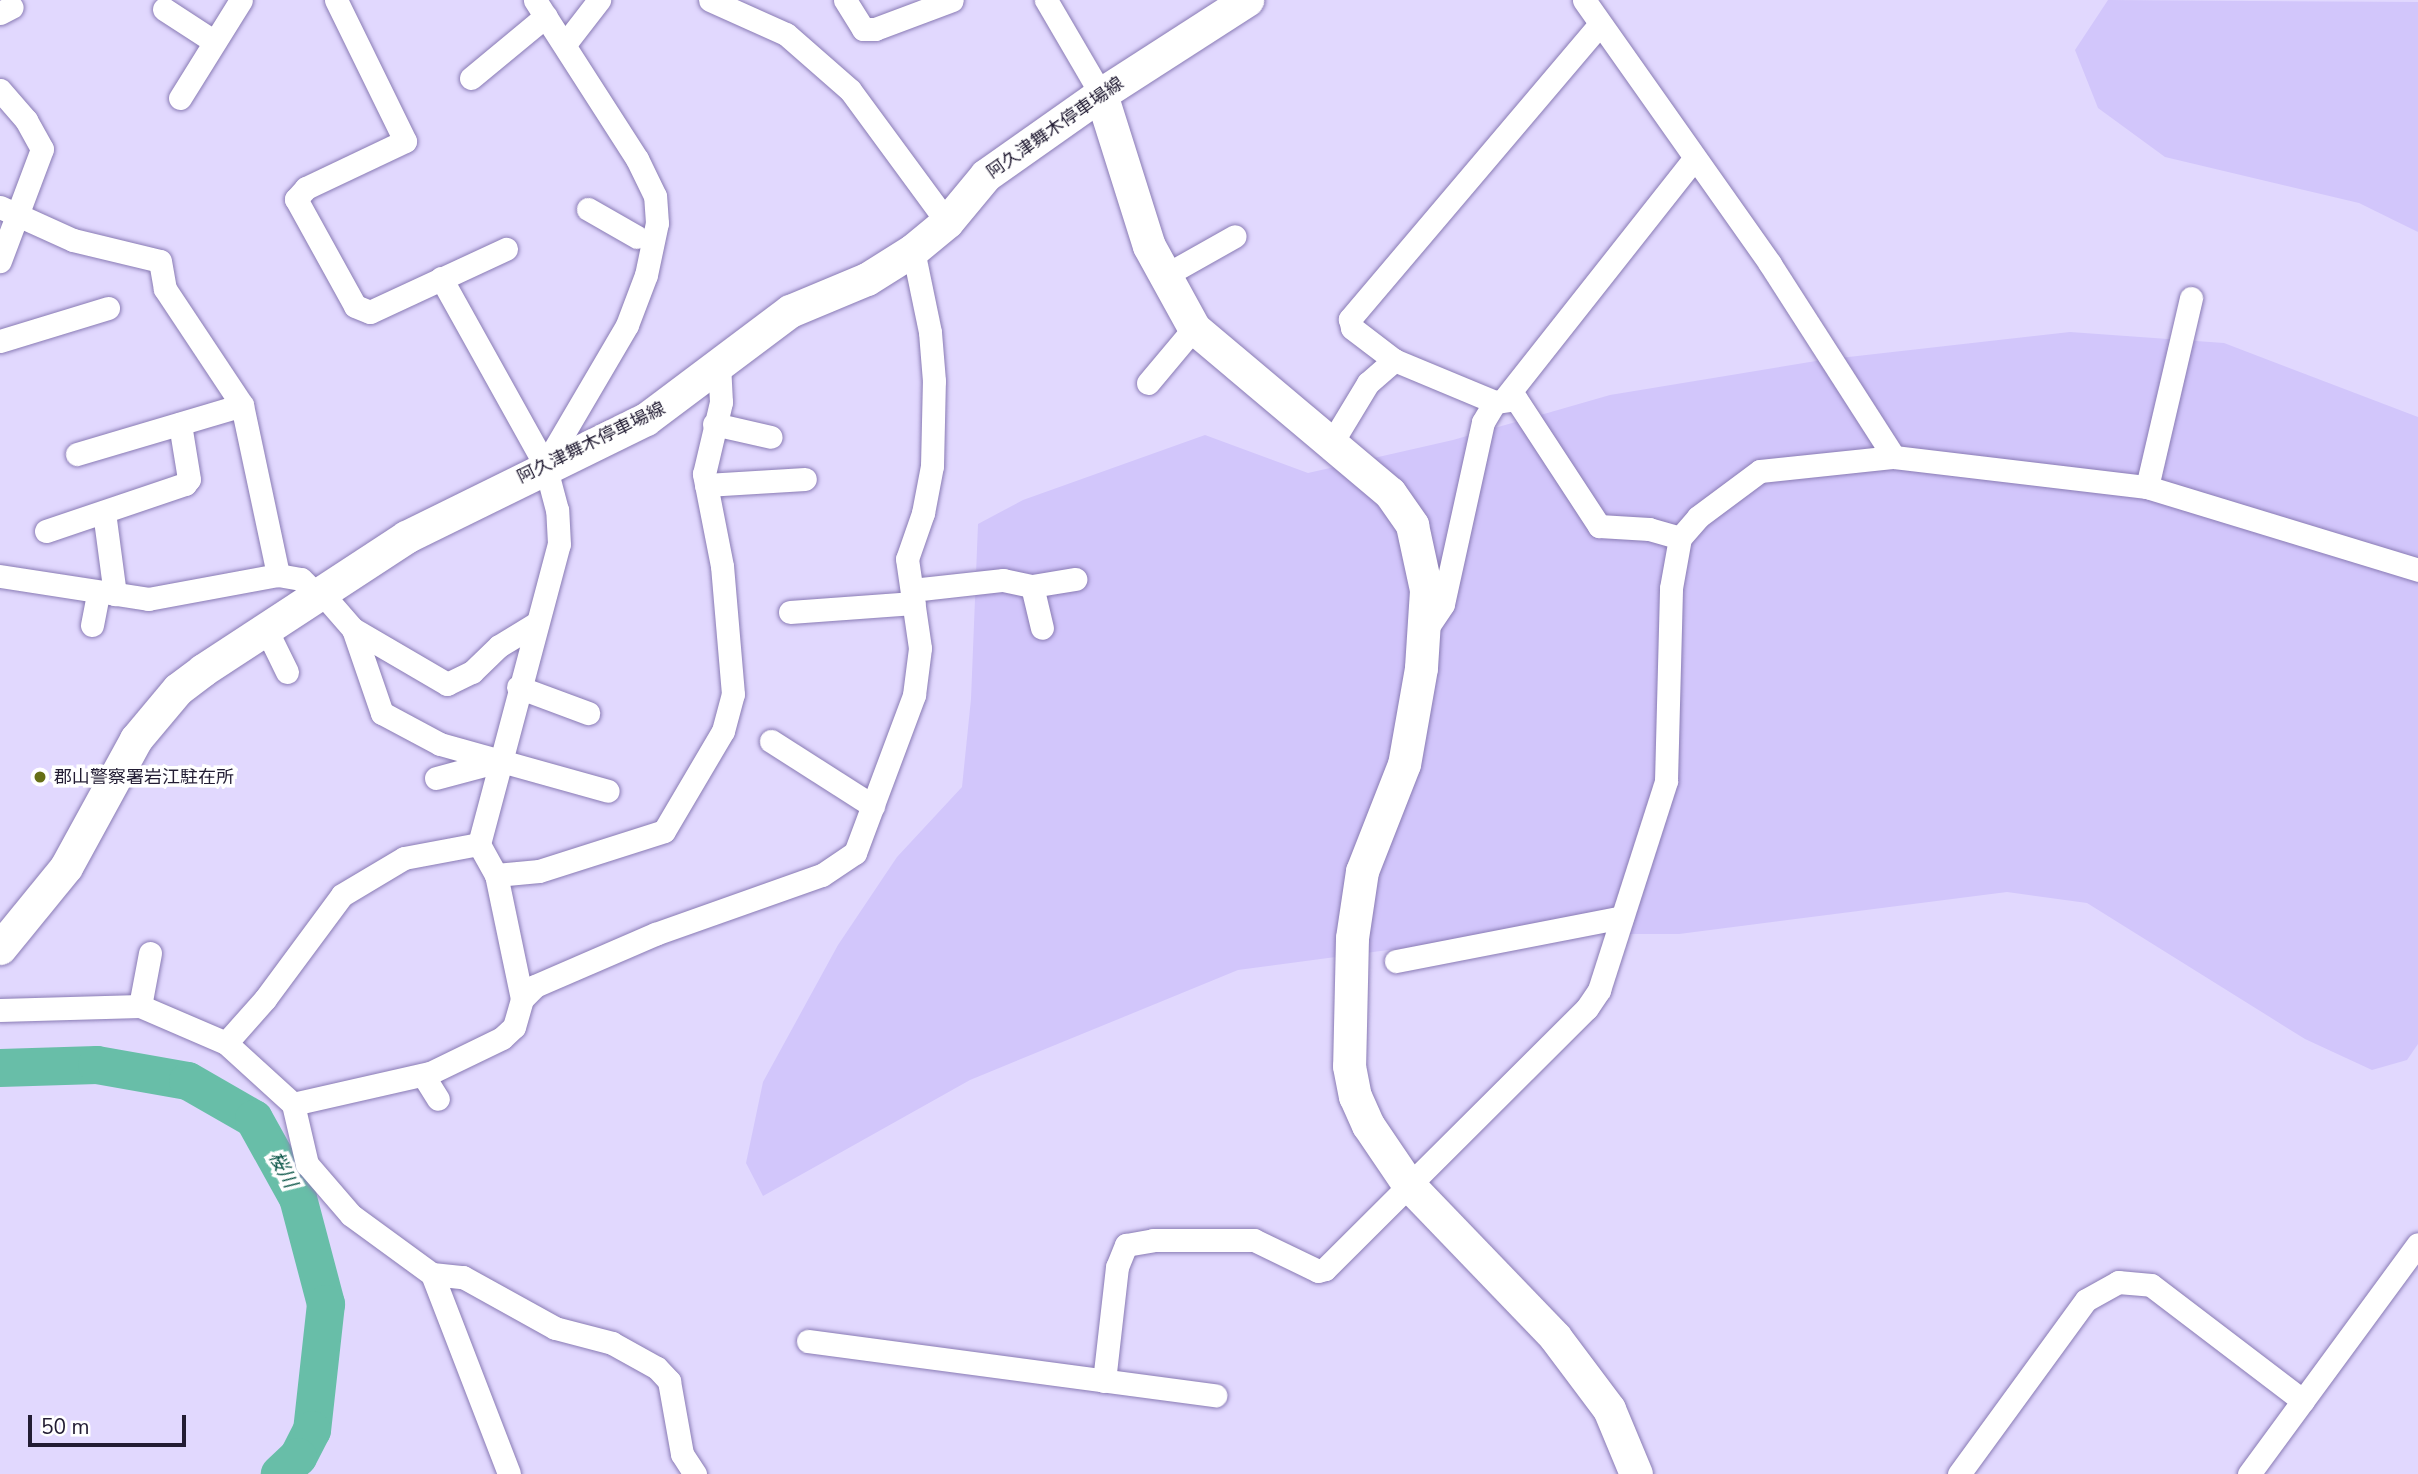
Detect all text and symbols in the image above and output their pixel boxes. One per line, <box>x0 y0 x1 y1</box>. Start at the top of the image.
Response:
street label: 阿久津舞木停車場線 <box>982 73 1128 183</box>
street label: 阿久津舞木停車場線 <box>513 398 669 488</box>
place label: 郡山警察署岩江駐在所 <box>54 766 234 788</box>
marker: 郡山警察署岩江駐在所 <box>32 769 48 785</box>
water label: 桜川 <box>263 1148 301 1192</box>
scale bar <box>32 1400 189 1444</box>
text: 50 m <box>41 1413 90 1441</box>

